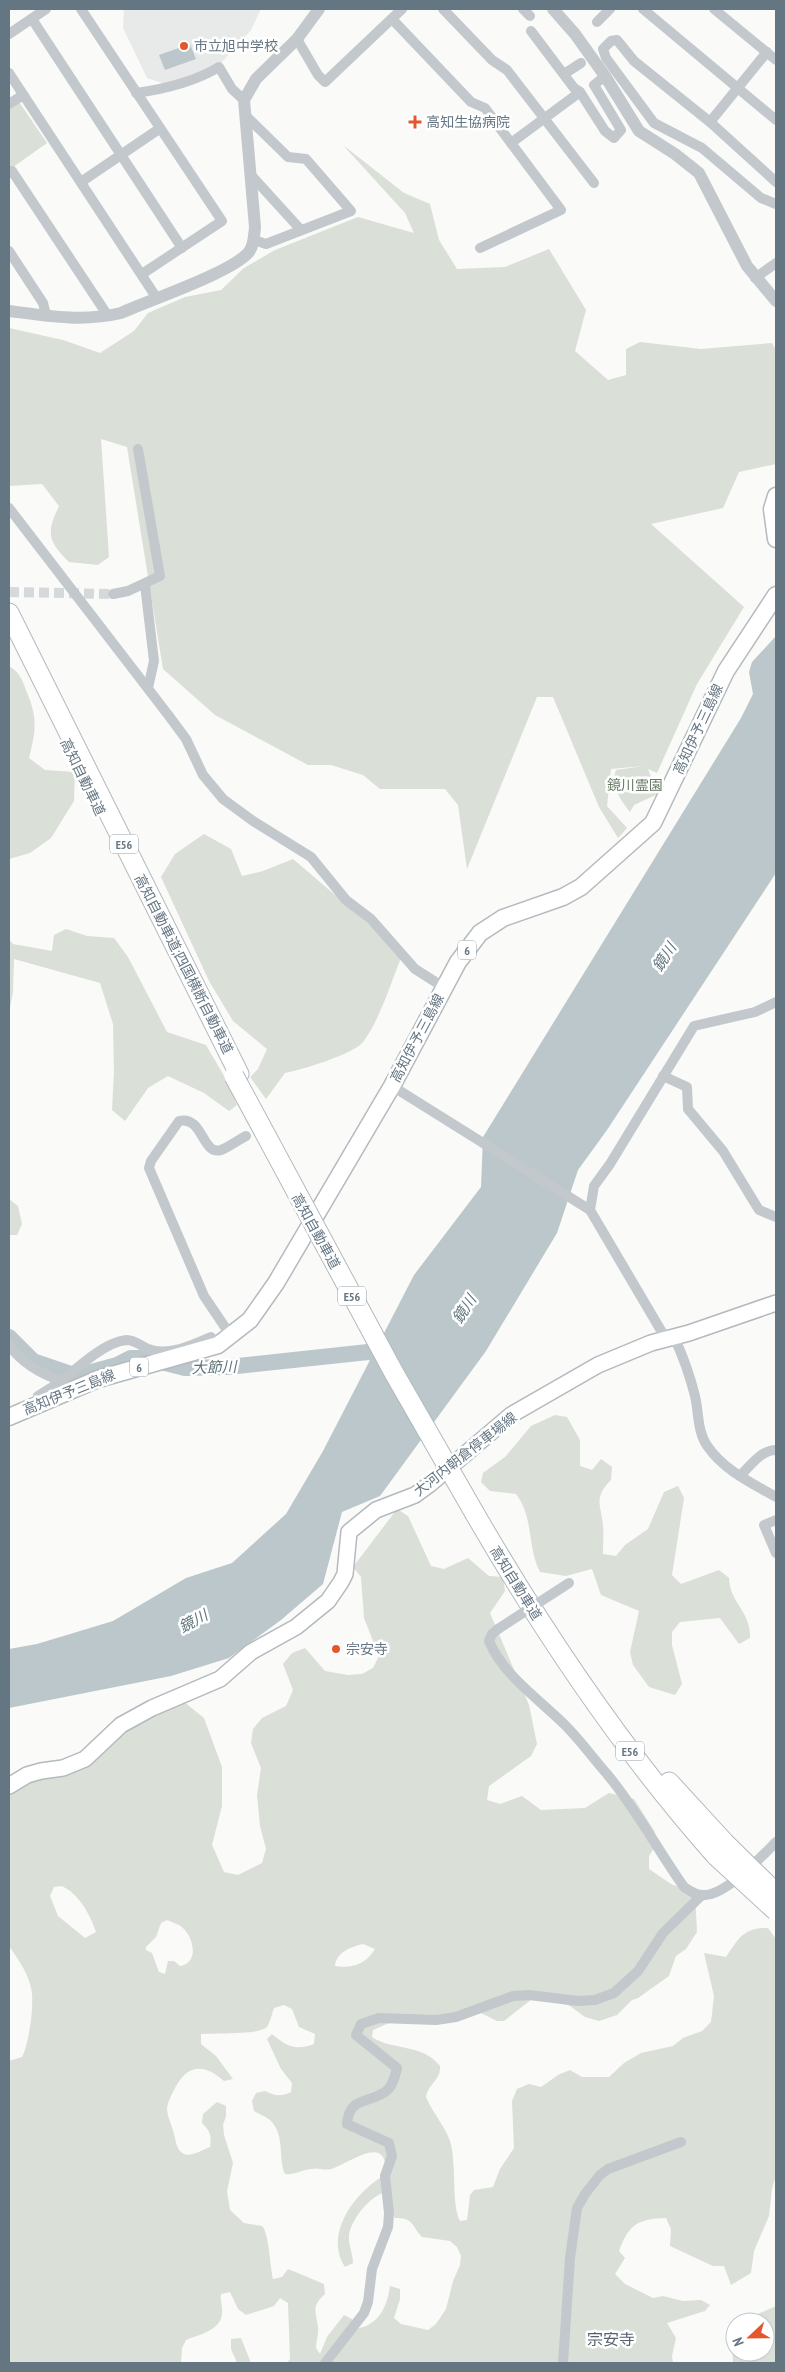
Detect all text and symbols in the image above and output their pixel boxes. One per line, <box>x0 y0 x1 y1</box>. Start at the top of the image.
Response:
place label: 市立旭中学校 <box>194 37 278 55</box>
marker: 市立旭中学校 <box>178 40 190 52</box>
place label: 高知生協病院 <box>426 113 510 131</box>
marker: 高知生協病院 <box>408 115 422 129</box>
street label: 高知伊予三島線 <box>669 681 727 777</box>
street label: 高知自動車道 <box>56 735 110 819</box>
park label: 鏡川霊園 <box>607 776 663 794</box>
road number: E56 <box>110 834 138 854</box>
street label: 高知自動車道;四国横断自動車道 <box>131 871 237 1057</box>
water label: 鏡川 <box>648 938 681 975</box>
road number: 6 <box>458 940 476 960</box>
street label: 高知伊予三島線 <box>386 991 448 1085</box>
street label: 高知自動車道 <box>288 1190 344 1272</box>
road number: E56 <box>338 1286 366 1305</box>
water label: 鏡川 <box>448 1290 481 1327</box>
water label: 大節川 <box>191 1357 239 1377</box>
road number: 6 <box>130 1358 148 1376</box>
street label: 高知伊予三島線 <box>20 1365 118 1419</box>
street label: 大河内朝倉停車場線 <box>410 1408 520 1500</box>
street label: 高知自動車道 <box>486 1543 546 1623</box>
water label: 鏡川 <box>175 1604 212 1637</box>
place label: 宗安寺 <box>346 1640 388 1658</box>
marker: 宗安寺 <box>330 1643 342 1655</box>
road number: E56 <box>616 1742 644 1760</box>
north arrow <box>725 2312 775 2362</box>
district label: 宗安寺 <box>587 2329 635 2349</box>
text: N <box>728 2335 748 2349</box>

